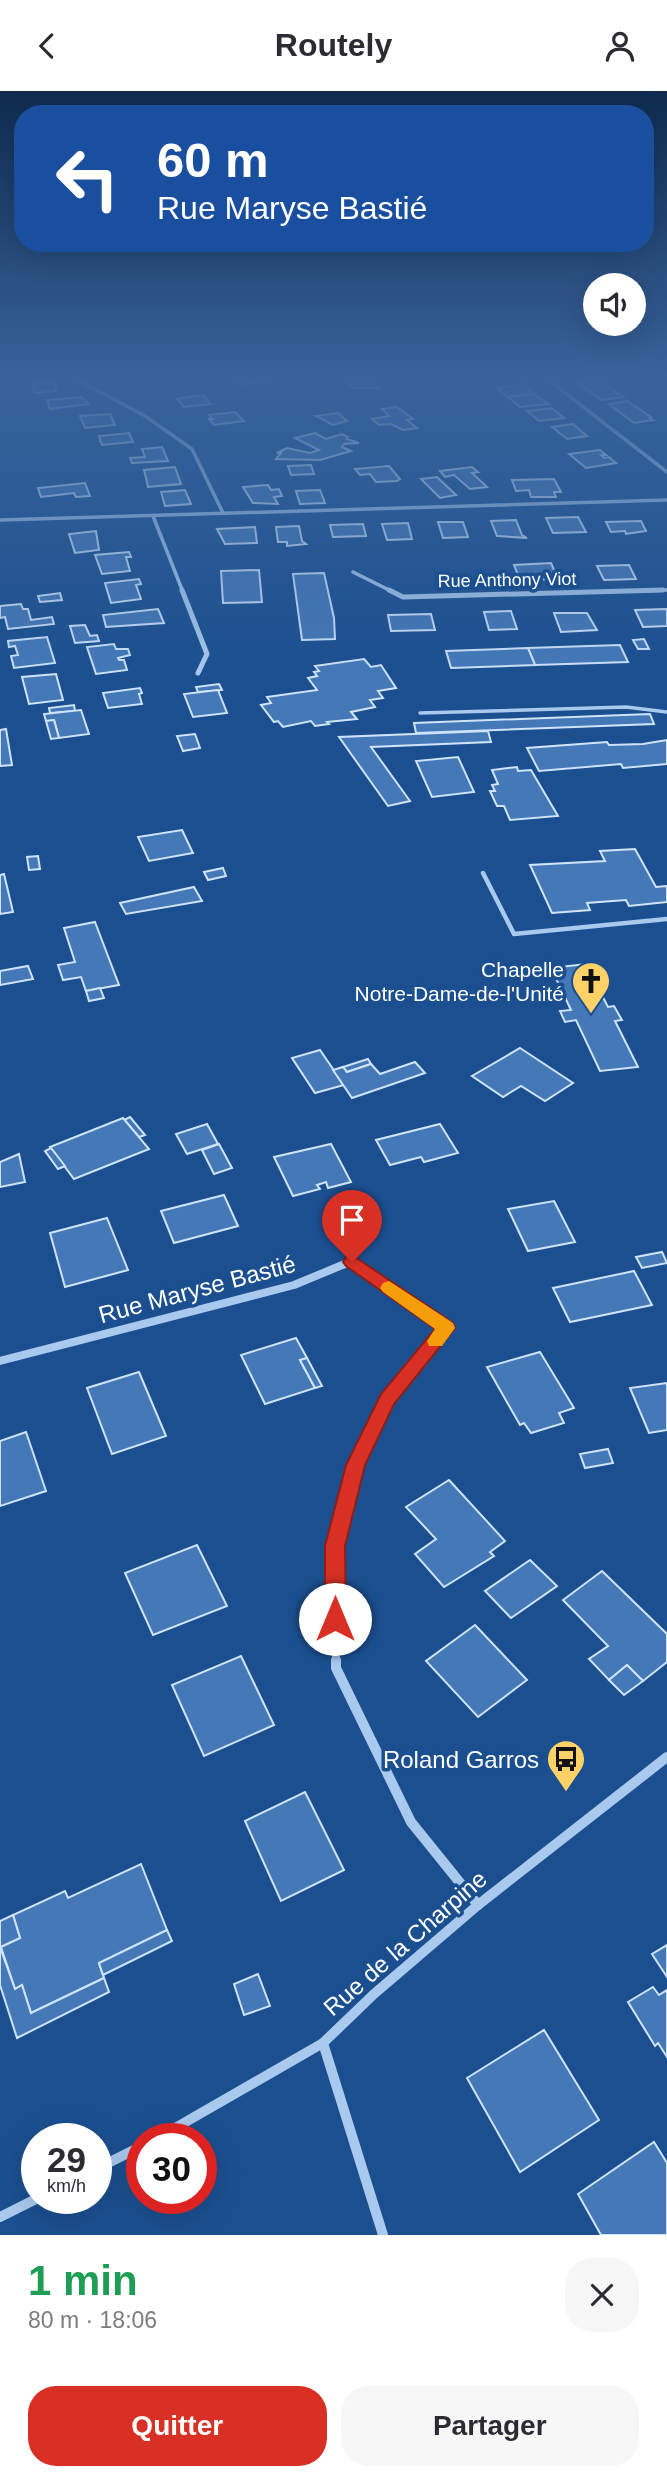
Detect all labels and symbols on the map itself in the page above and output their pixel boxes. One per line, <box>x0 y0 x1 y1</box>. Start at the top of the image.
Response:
street label: Rue Anthony Viot <box>437 569 577 591</box>
place label: Chapelle Notre-Dame-de-l'Unité <box>355 958 564 1005</box>
church icon: Chapelle Notre-Dame-de-l'Unité <box>570 960 612 1015</box>
pin <box>322 1190 382 1262</box>
street label: Rue Maryse Bastié <box>96 1250 298 1328</box>
position arrow <box>298 1582 372 1656</box>
bus stop icon: Roland Garros <box>545 1738 587 1793</box>
place label: Roland Garros <box>383 1746 539 1773</box>
street label: Rue de la Charpine <box>318 1865 492 2021</box>
speed limit sign: 30 <box>126 2123 217 2214</box>

